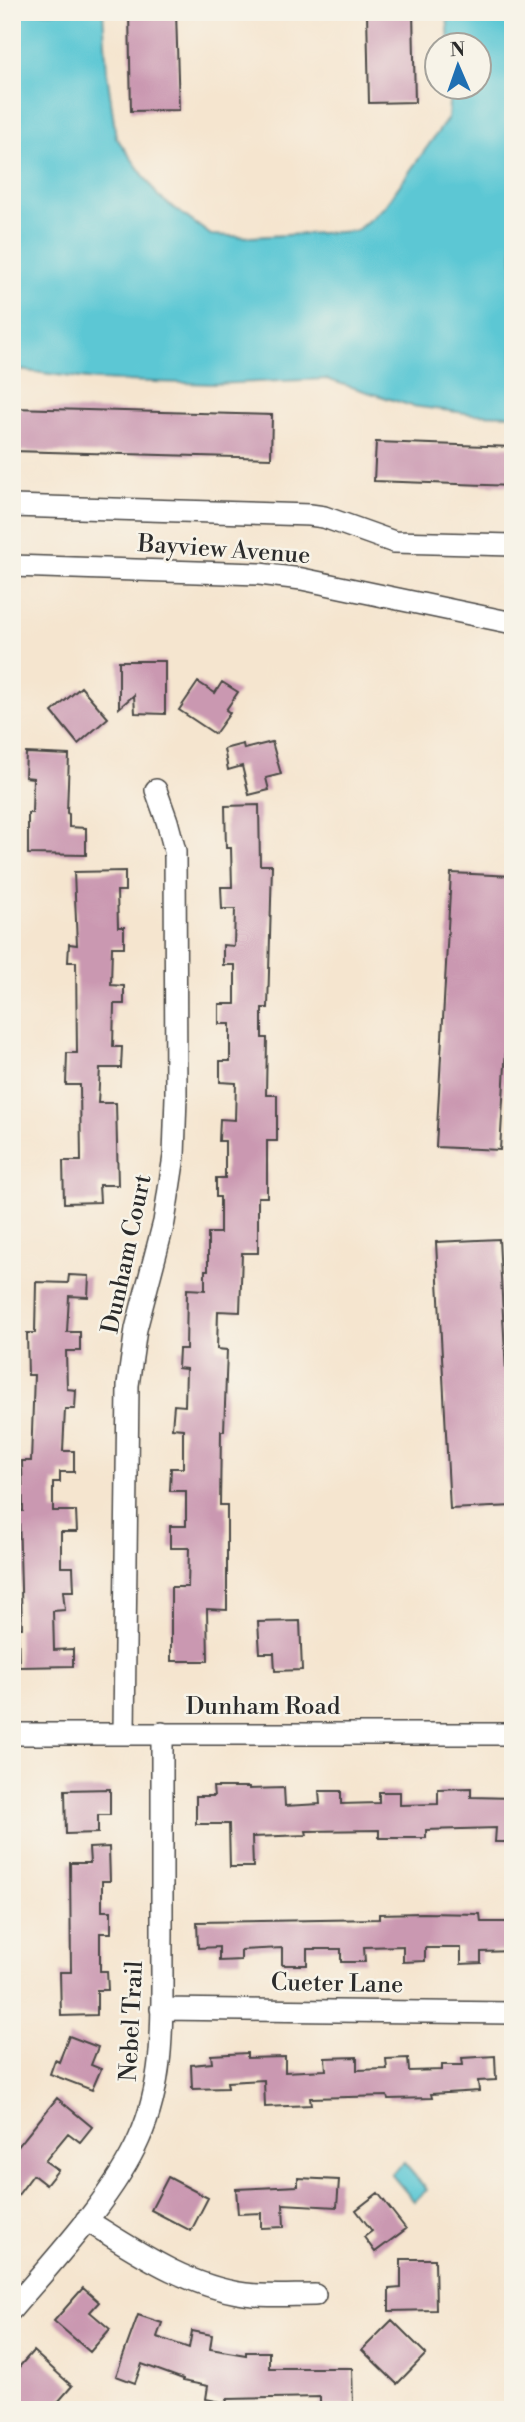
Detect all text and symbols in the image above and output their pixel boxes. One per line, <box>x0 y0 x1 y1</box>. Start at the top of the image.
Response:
north arrow <box>424 32 494 102</box>
text: N <box>450 38 465 62</box>
street label: Bayview Avenue <box>136 529 311 571</box>
street label: Dunham Court <box>95 1171 159 1336</box>
street label: Dunham Road <box>186 1692 341 1722</box>
street label: Nebel Trail <box>114 1960 150 2082</box>
street label: Cueter Lane <box>271 1968 403 2000</box>

